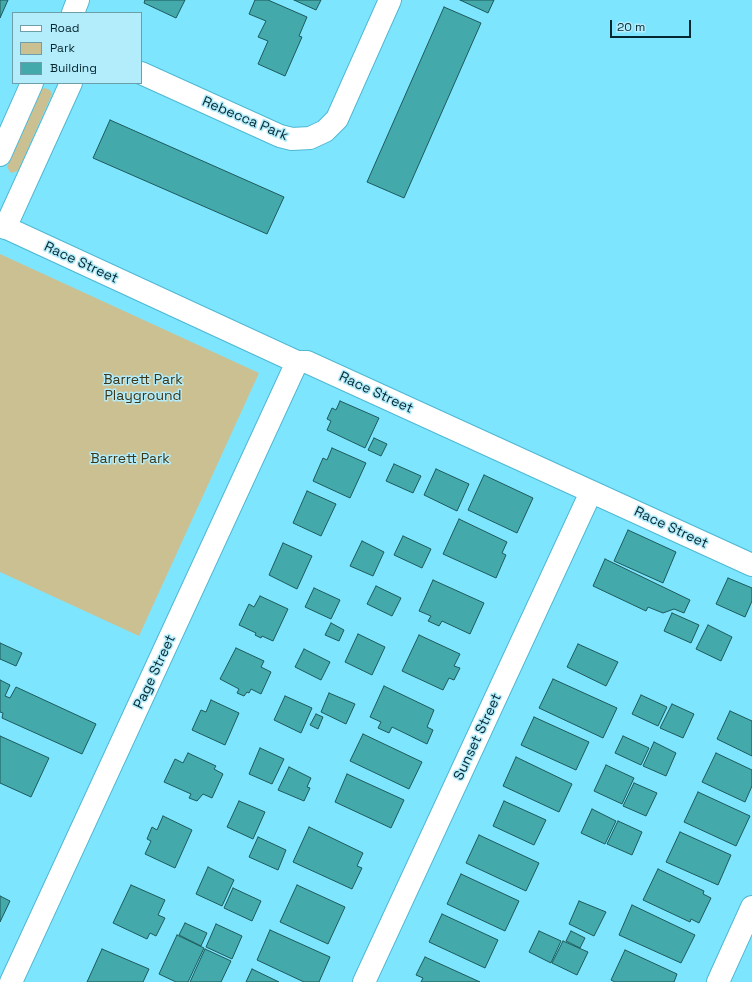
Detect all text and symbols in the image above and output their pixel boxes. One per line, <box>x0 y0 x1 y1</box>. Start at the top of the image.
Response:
legend <box>12 12 142 84</box>
scale bar <box>612 12 693 38</box>
text: 20 m <box>617 19 645 35</box>
text: Road <box>50 20 79 36</box>
text: Park <box>50 40 75 56</box>
text: Building <box>50 60 97 76</box>
street label: Rebecca Park <box>199 93 291 145</box>
street label: Race Street <box>41 239 121 287</box>
street label: Race Street <box>336 369 416 417</box>
park label: Barrett Park Playground <box>103 372 183 404</box>
park label: Barrett Park <box>90 451 170 467</box>
street label: Race Street <box>631 504 711 552</box>
street label: Page Street <box>131 632 179 712</box>
street label: Sunset Street <box>451 691 505 783</box>

